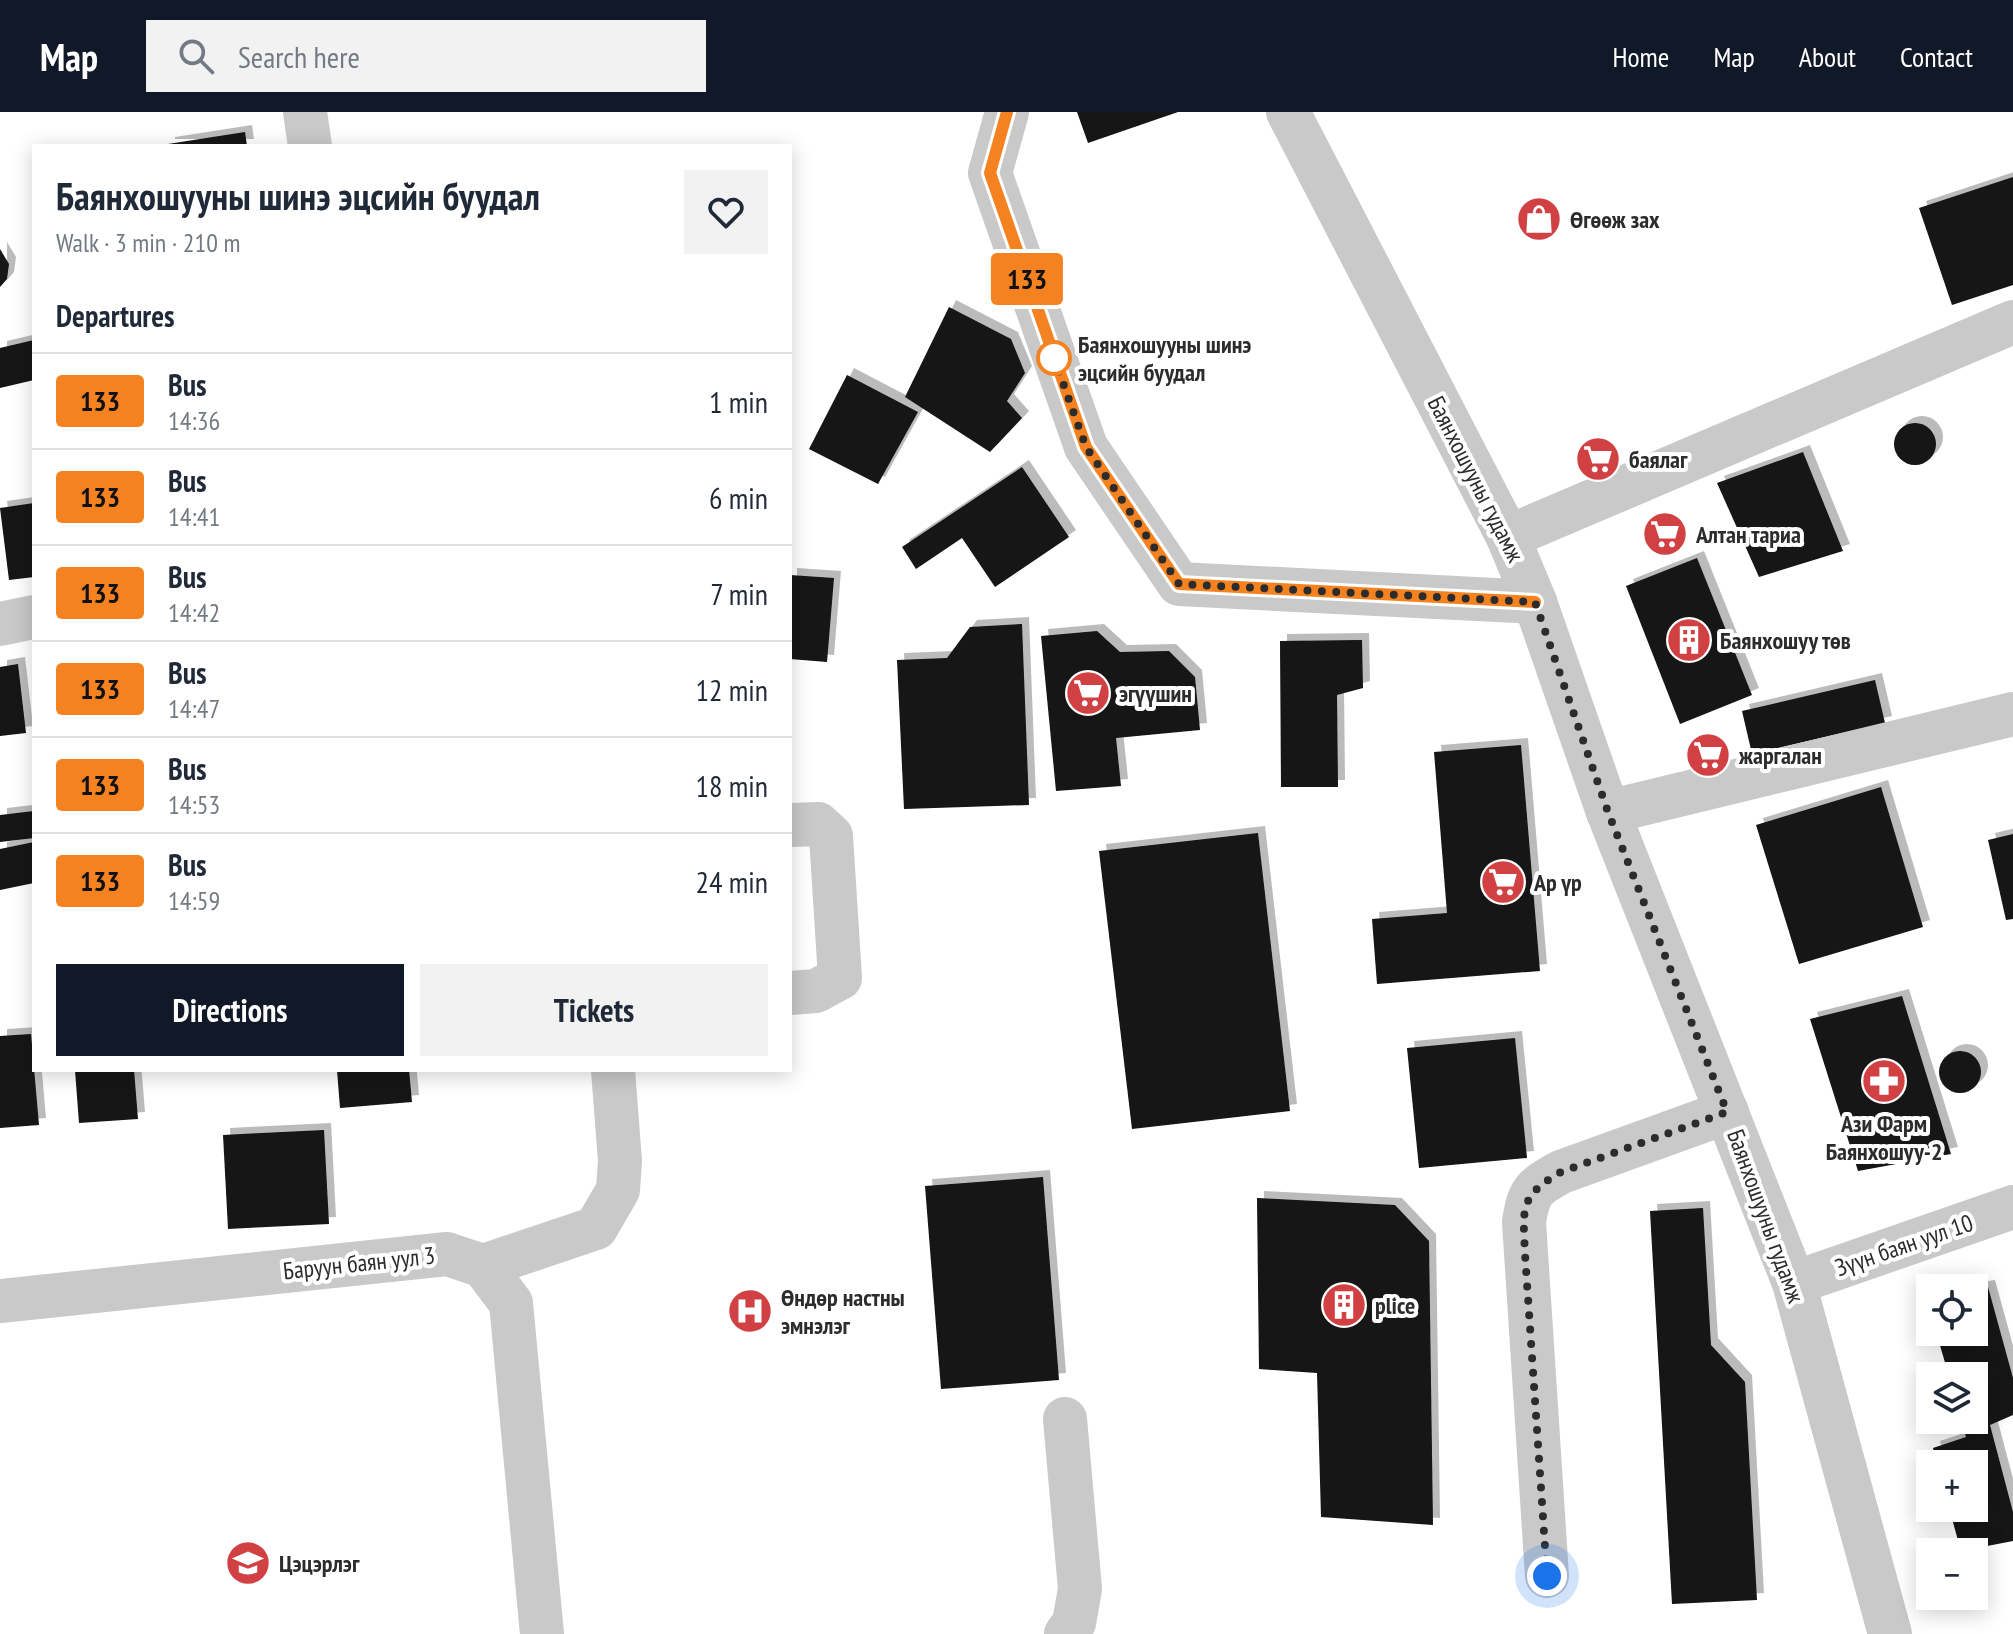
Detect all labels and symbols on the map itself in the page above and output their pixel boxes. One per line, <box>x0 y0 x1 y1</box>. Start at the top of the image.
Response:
shop icon: Өгөөж зах <box>1515 195 1563 243</box>
place label: Өгөөж зах <box>1570 204 1660 235</box>
line badge: 133 <box>981 253 1073 305</box>
place label: Баянхошууны шинэ эцсийн буудал <box>1078 329 1251 388</box>
marker: Баянхошууны шинэ эцсийн буудал <box>1037 341 1071 375</box>
street label: Баянхошууны гудамж <box>1421 391 1531 567</box>
supermarket icon: баялаг <box>1574 435 1622 483</box>
place label: баялаг <box>1629 444 1688 475</box>
supermarket icon: Алтан тариа <box>1641 510 1689 558</box>
place label: Алтан тариа <box>1695 519 1801 550</box>
building icon: Баянхошуу төв <box>1665 616 1713 664</box>
place label: Баянхошуу төв <box>1720 625 1851 656</box>
supermarket icon: эгүүшин <box>1064 669 1112 717</box>
place label: эгүүшин <box>1119 678 1192 709</box>
supermarket icon: жаргалан <box>1684 731 1732 779</box>
place label: жаргалан <box>1738 740 1822 771</box>
supermarket icon: Ар үр <box>1479 858 1527 906</box>
place label: Ар үр <box>1533 867 1582 898</box>
pharmacy icon: Ази Фарм Баянхошуу-2 <box>1860 1057 1908 1105</box>
place label: Ази Фарм Баянхошуу-2 <box>1826 1108 1942 1167</box>
street label: Баянхошууны гудамж <box>1720 1125 1812 1307</box>
street label: Зүүн баян уул 10 <box>1831 1207 1977 1283</box>
street label: Баруун баян уул 3 <box>282 1240 436 1286</box>
building icon: plice <box>1320 1281 1368 1329</box>
place label: Өндөр настны эмнэлэг <box>781 1282 905 1341</box>
hospital icon: Өндөр настны эмнэлэг <box>726 1287 774 1335</box>
place label: plice <box>1375 1290 1415 1321</box>
school or university icon: Цэцэрлэг <box>224 1539 272 1587</box>
place label: Цэцэрлэг <box>279 1548 360 1579</box>
your location <box>1527 1556 1567 1596</box>

